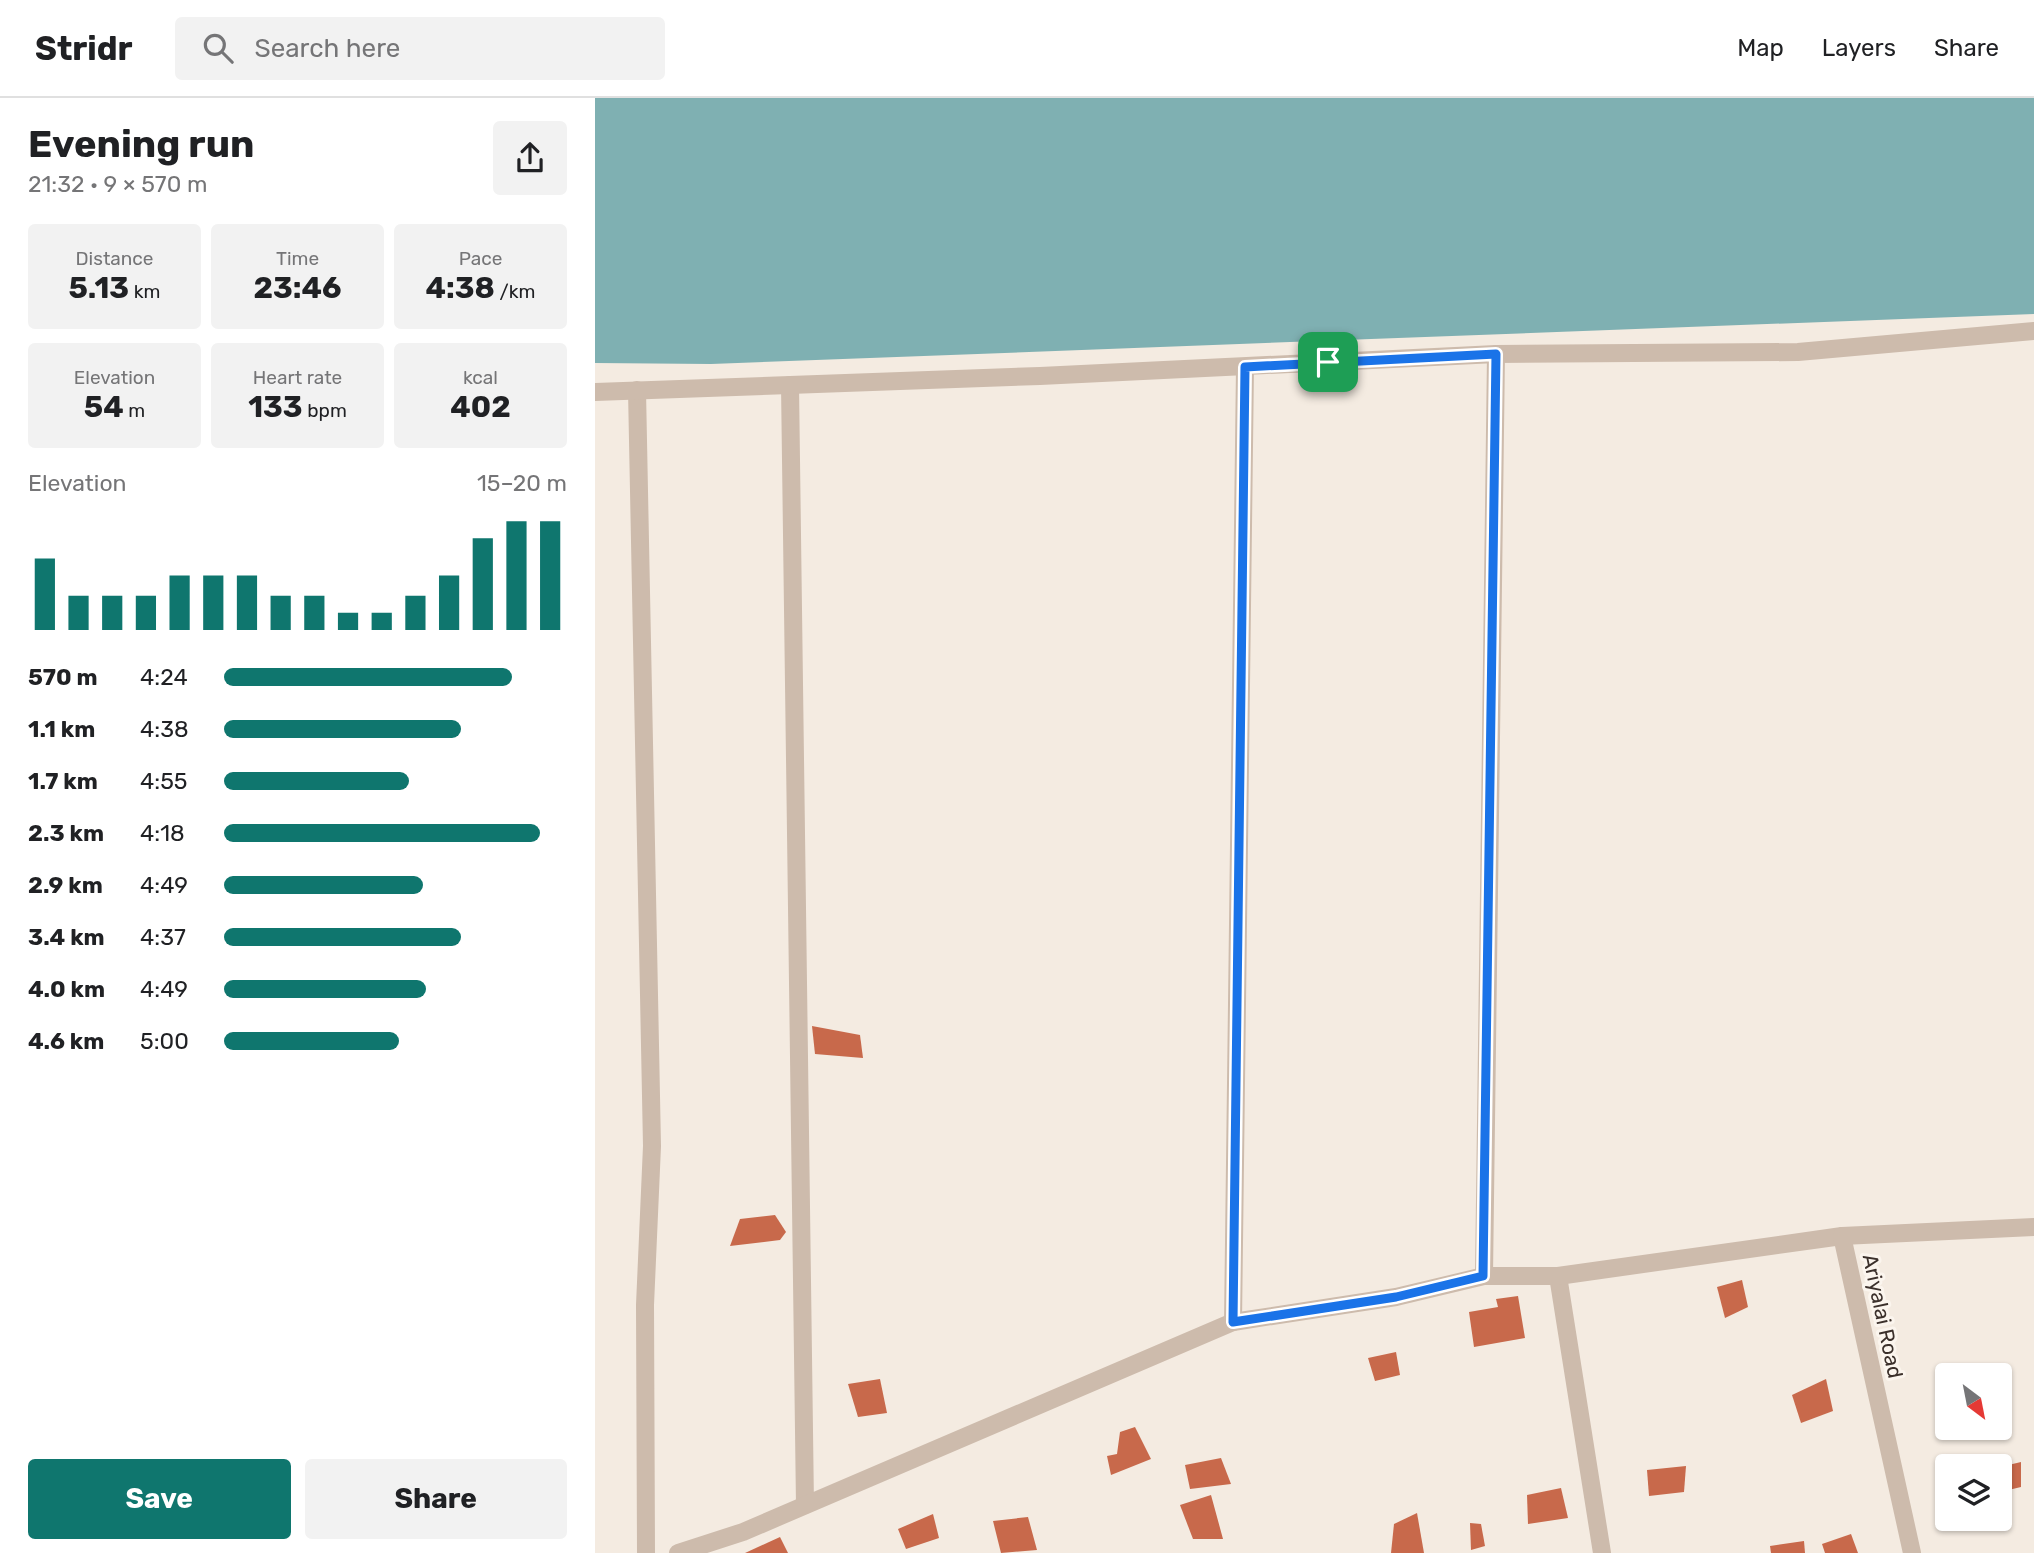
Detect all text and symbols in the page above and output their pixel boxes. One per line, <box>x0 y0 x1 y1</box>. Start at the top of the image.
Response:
search box <box>175 17 665 80</box>
text: Stridr <box>35 29 133 68</box>
icon: search <box>199 29 237 67</box>
text: Search here <box>255 33 400 64</box>
text: Map <box>1737 34 1784 62</box>
text: Layers <box>1822 34 1896 62</box>
text: Share <box>1934 34 1999 62</box>
text: Evening run <box>28 121 254 167</box>
button: share <box>493 121 567 195</box>
text: 21:32 · 9 × 570 m <box>28 170 207 198</box>
text: Distance <box>76 247 153 270</box>
text: Time <box>276 247 319 270</box>
text: Pace <box>459 247 502 270</box>
text: 5.13 <box>69 270 129 306</box>
text: 23:46 <box>253 270 342 306</box>
text: 4:38 <box>426 270 495 306</box>
text: km <box>129 280 160 303</box>
text: /km <box>495 280 535 303</box>
pin <box>1298 332 1358 392</box>
icon: arrive <box>1309 343 1347 381</box>
text: Elevation <box>74 366 155 389</box>
text: Heart rate <box>253 366 342 389</box>
text: kcal <box>463 366 498 389</box>
text: 54 <box>84 389 124 425</box>
text: 133 <box>248 389 303 425</box>
text: 402 <box>450 389 511 425</box>
text: m <box>124 399 145 422</box>
text: bpm <box>303 399 347 422</box>
text: Elevation <box>28 469 127 497</box>
text: 15–20 m <box>477 469 567 497</box>
text: 570 m <box>28 663 98 691</box>
text: 4:24 <box>140 663 188 691</box>
text: 1.1 km <box>28 715 95 743</box>
text: 4:38 <box>140 715 189 743</box>
text: 1.7 km <box>28 767 98 795</box>
text: 4:55 <box>140 767 188 795</box>
text: 2.3 km <box>28 819 104 847</box>
text: 4:18 <box>140 819 185 847</box>
text: 2.9 km <box>28 871 103 899</box>
text: 4:49 <box>140 871 188 899</box>
text: 3.4 km <box>28 923 105 951</box>
text: 4:37 <box>140 923 186 951</box>
text: 4.0 km <box>28 975 105 1003</box>
text: 4:49 <box>140 975 188 1003</box>
text: 4.6 km <box>28 1027 104 1055</box>
text: 5:00 <box>140 1027 189 1055</box>
street label: Ariyalai Road <box>1858 1251 1908 1381</box>
north arrow <box>1935 1363 2013 1440</box>
map controls <box>1935 1363 2012 1531</box>
button: layers <box>1935 1454 2012 1531</box>
button: Save <box>28 1459 291 1539</box>
button: Share <box>305 1459 567 1539</box>

